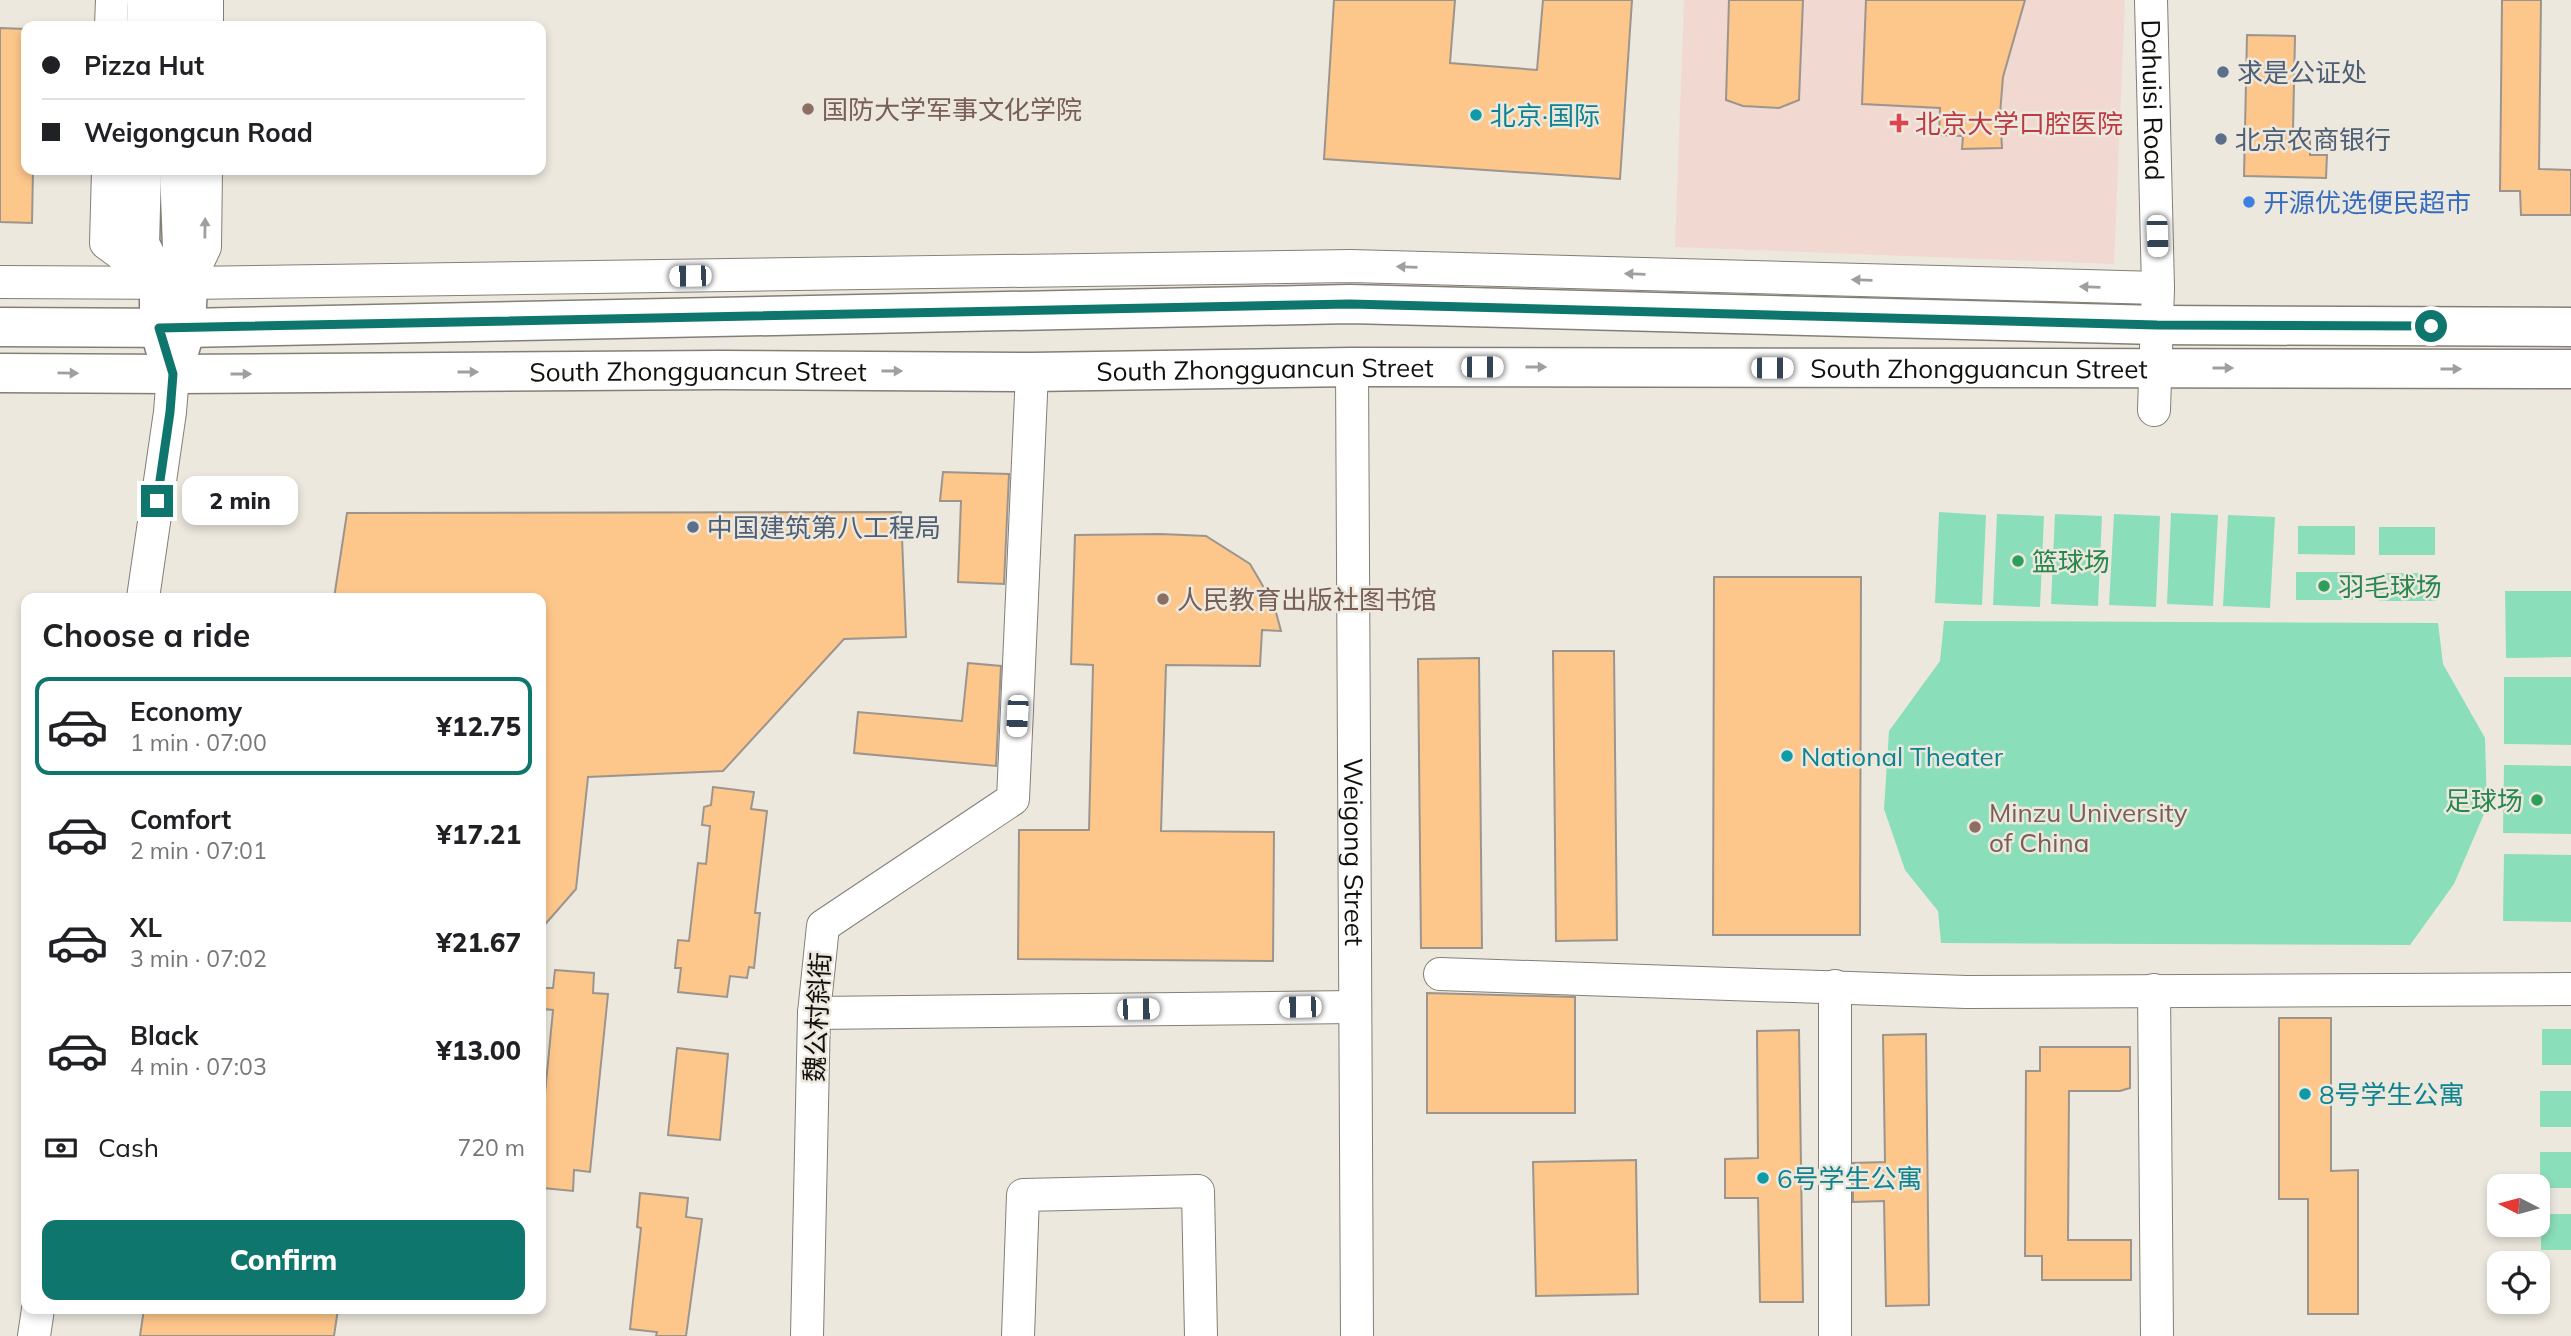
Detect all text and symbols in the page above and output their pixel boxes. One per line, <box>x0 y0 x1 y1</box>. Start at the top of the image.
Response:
street label: Dahuisi Road <box>2135 19 2172 181</box>
text: Pizza Hut <box>84 49 204 82</box>
place label: 求是公证处 <box>2237 56 2367 89</box>
marker: 求是公证处 <box>2215 64 2231 80</box>
place label: 国防大学军事文化学院 <box>822 93 1082 126</box>
place label: 北京·国际 <box>1490 99 1600 132</box>
marker: 国防大学军事文化学院 <box>800 101 816 117</box>
marker: 北京·国际 <box>1468 107 1484 123</box>
place label: 北京大学口腔医院 <box>1915 107 2123 140</box>
marker: 北京大学口腔医院 <box>1889 113 1909 133</box>
text: Weigongcun Road <box>84 116 313 149</box>
place label: 北京农商银行 <box>2235 123 2391 156</box>
marker: 北京农商银行 <box>2213 131 2229 147</box>
place label: 开源优选便民超市 <box>2263 186 2471 219</box>
marker: 开源优选便民超市 <box>2241 194 2257 210</box>
car <box>2146 215 2169 257</box>
one-way arrow <box>199 217 211 239</box>
one-way arrow <box>1396 262 1418 273</box>
car <box>669 265 712 287</box>
one-way arrow <box>1624 268 1646 280</box>
one-way arrow <box>1851 275 1873 286</box>
one-way arrow <box>2078 281 2100 292</box>
route start <box>2415 310 2447 342</box>
street label: South Zhongguancun Street <box>1096 350 1434 387</box>
street label: South Zhongguancun Street <box>1810 351 2148 385</box>
street label: South Zhongguancun Street <box>529 353 867 388</box>
car <box>1462 357 1504 378</box>
car <box>1752 358 1794 379</box>
one-way arrow <box>1525 361 1547 373</box>
one-way arrow <box>2212 362 2234 374</box>
one-way arrow <box>2440 363 2462 375</box>
one-way arrow <box>881 365 903 377</box>
one-way arrow <box>458 366 480 378</box>
one-way arrow <box>57 367 79 379</box>
one-way arrow <box>230 368 252 380</box>
callout: 2 min <box>182 476 297 526</box>
route end <box>141 485 173 517</box>
text: 2 min <box>209 486 271 515</box>
place label: 中国建筑第八工程局 <box>707 511 941 544</box>
marker: 中国建筑第八工程局 <box>685 519 701 535</box>
place label: 篮球场 <box>2032 545 2110 578</box>
marker: 篮球场 <box>2010 553 2026 569</box>
place label: 羽毛球场 <box>2338 570 2442 603</box>
marker: 羽毛球场 <box>2316 578 2332 594</box>
place label: 人民教育出版社图书馆 <box>1177 583 1437 616</box>
marker: 人民教育出版社图书馆 <box>1155 591 1171 607</box>
text: Choose a ride <box>42 615 250 655</box>
car <box>1006 694 1029 738</box>
icon: car <box>46 695 109 758</box>
text: Economy <box>130 695 242 728</box>
text: ¥12.75 <box>436 710 521 743</box>
text: 1 min · 07:00 <box>130 728 267 757</box>
place label: National Theater <box>1801 740 2004 773</box>
marker: National Theater <box>1779 748 1795 764</box>
street label: Weigong Street <box>1338 758 1371 946</box>
place label: 足球场 <box>2445 784 2523 817</box>
marker: 足球场 <box>2529 792 2545 808</box>
place label: Minzu University of China <box>1989 796 2188 859</box>
icon: car <box>46 803 109 866</box>
text: Comfort <box>130 803 231 836</box>
text: ¥17.21 <box>436 818 521 851</box>
marker: Minzu University of China <box>1967 819 1983 835</box>
text: 2 min · 07:01 <box>130 836 267 865</box>
icon: car <box>46 911 109 974</box>
text: XL <box>130 911 162 944</box>
text: ¥21.67 <box>436 926 521 959</box>
text: 3 min · 07:02 <box>130 944 267 973</box>
street label: 魏公村斜街 <box>797 951 837 1083</box>
car <box>1279 996 1322 1018</box>
car <box>1117 998 1160 1020</box>
icon: car <box>46 1019 109 1082</box>
text: Black <box>130 1019 198 1052</box>
text: ¥13.00 <box>436 1034 521 1067</box>
text: 4 min · 07:03 <box>130 1052 267 1081</box>
place label: 8号学生公寓 <box>2319 1078 2465 1111</box>
marker: 8号学生公寓 <box>2297 1086 2313 1102</box>
icon: cash <box>42 1129 80 1167</box>
text: Cash <box>98 1131 159 1164</box>
text: 720 m <box>457 1133 525 1162</box>
place label: 6号学生公寓 <box>1777 1162 1923 1195</box>
marker: 6号学生公寓 <box>1755 1170 1771 1186</box>
north arrow <box>2487 1174 2550 1237</box>
map controls <box>2487 1174 2550 1314</box>
button: Confirm <box>42 1220 525 1300</box>
button: locate <box>2487 1251 2550 1314</box>

